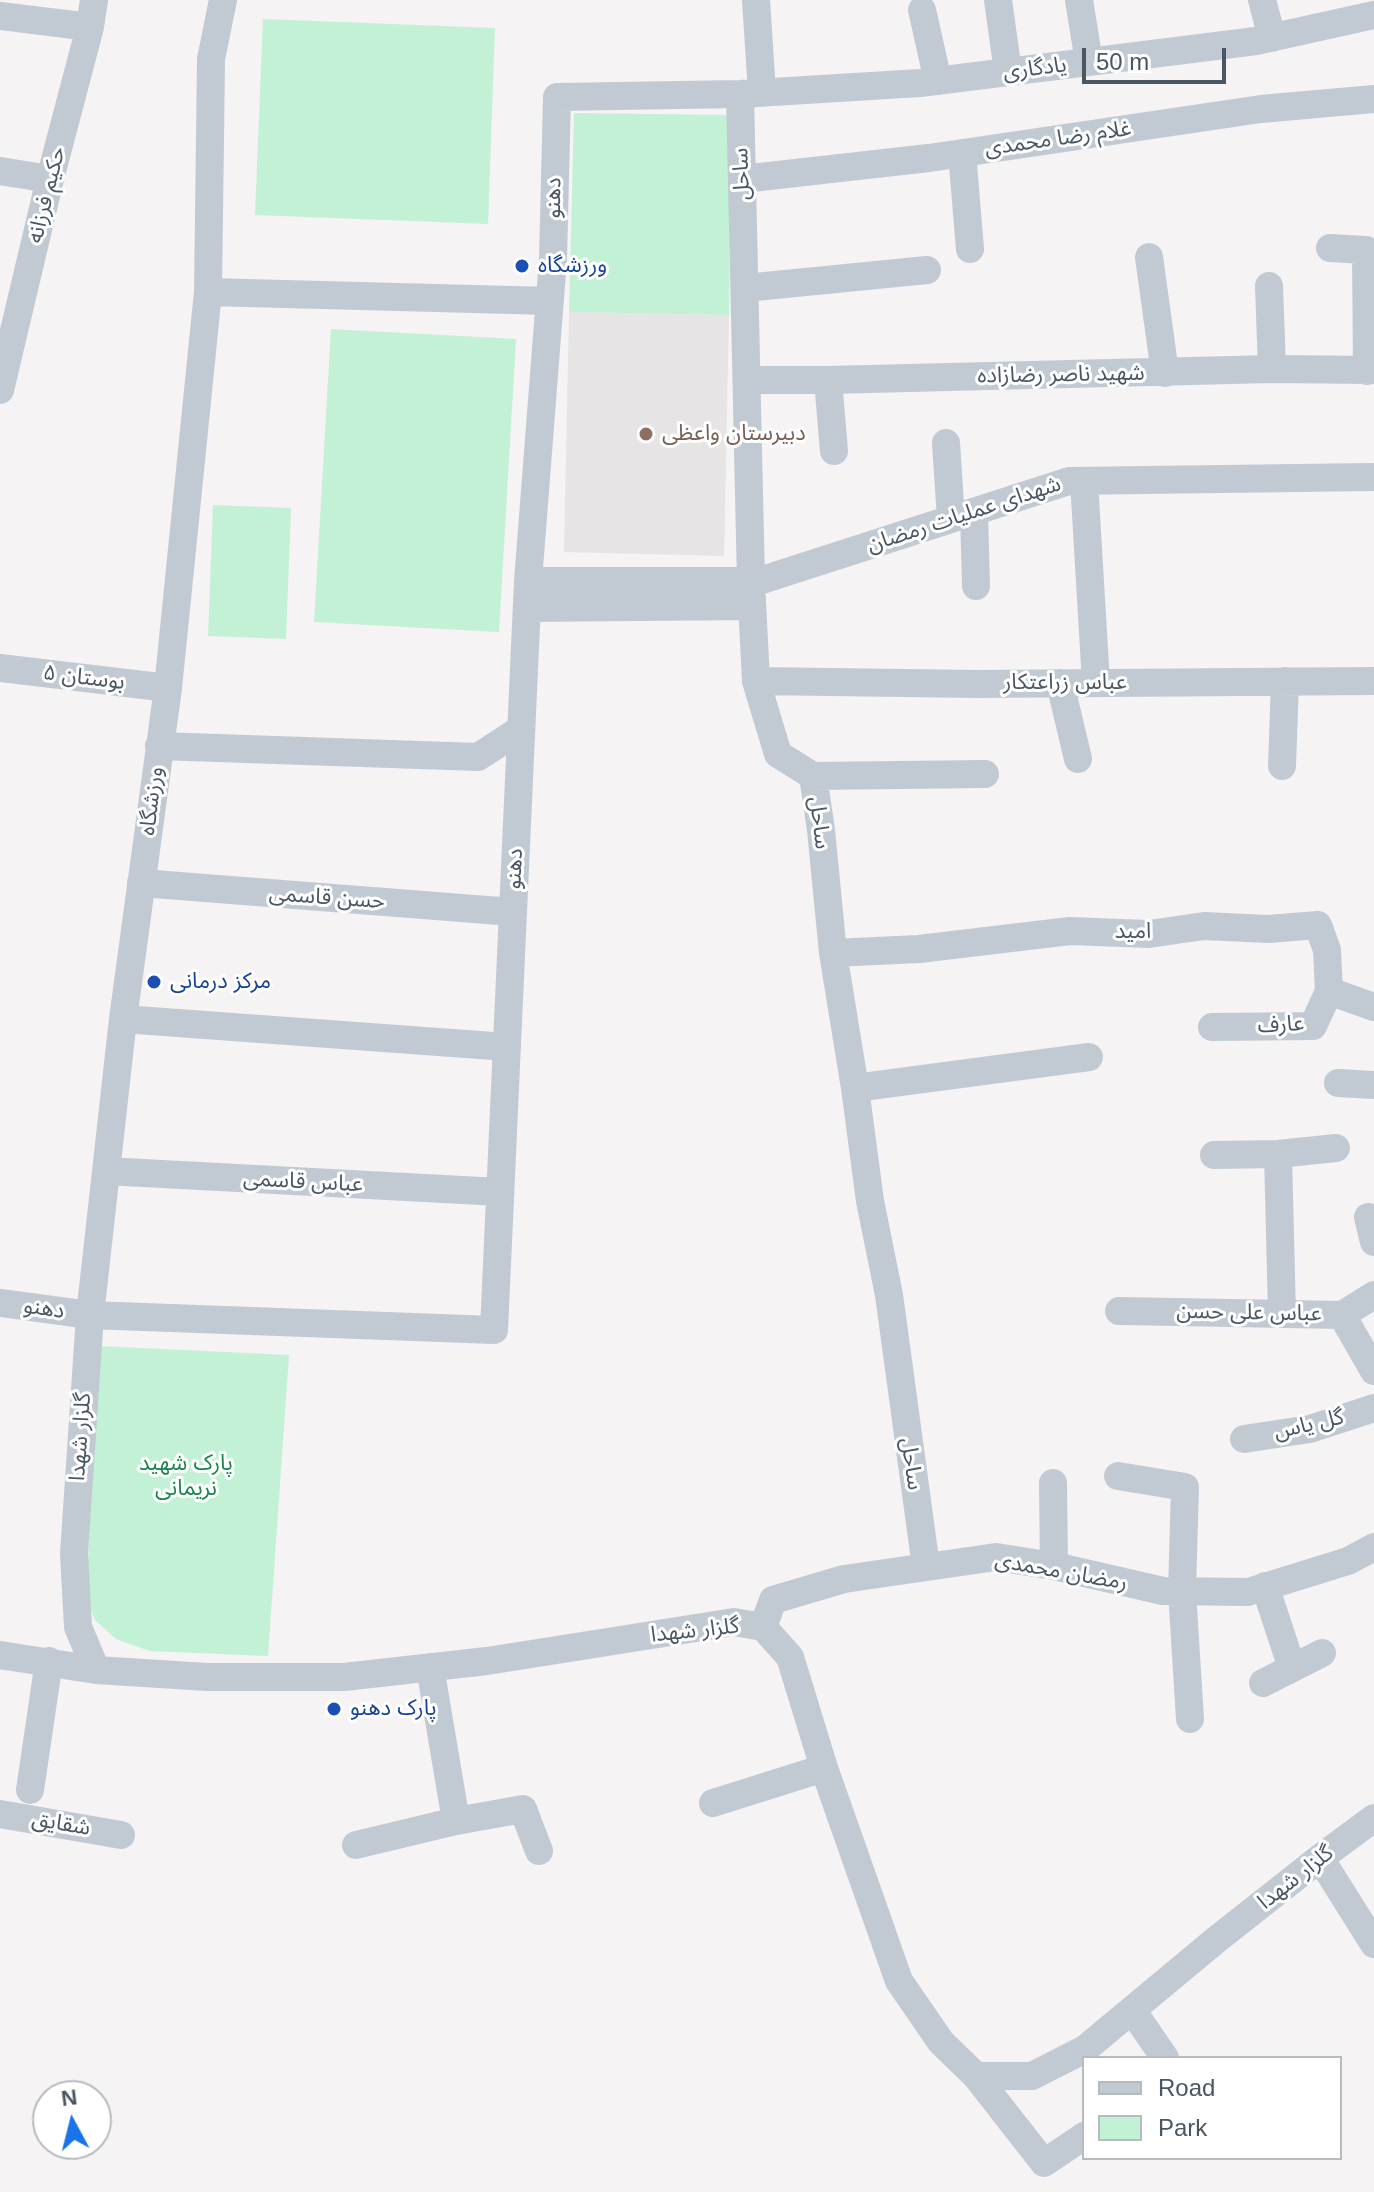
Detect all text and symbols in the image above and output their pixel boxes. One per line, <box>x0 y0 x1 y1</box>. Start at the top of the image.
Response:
scale bar <box>1086 32 1230 82</box>
text: 50 m <box>1096 48 1149 75</box>
street label: یادگاری <box>1002 52 1068 86</box>
street label: غلام رضا محمدی <box>983 116 1133 162</box>
street label: حکیم فرزانه <box>22 144 72 246</box>
street label: ساحل <box>728 147 756 201</box>
street label: دهنو <box>540 177 568 219</box>
place label: ورزشگاه <box>538 253 607 279</box>
marker: ورزشگاه <box>513 257 531 275</box>
street label: شهید ناصر رضازاده <box>977 360 1145 390</box>
place label: دبیرستان واعظی <box>662 421 806 447</box>
marker: دبیرستان واعظی <box>637 425 655 443</box>
street label: شهدای عملیات رمضان <box>864 471 1064 559</box>
street label: بوستان ۵ <box>42 660 126 696</box>
street label: عباس زراعتکار <box>1003 670 1127 696</box>
street label: ورزشگاه <box>135 765 169 837</box>
street label: ساحل <box>803 795 835 851</box>
street label: دهنو <box>501 848 529 890</box>
street label: حسن قاسمی <box>268 881 386 915</box>
street label: امید <box>1115 919 1151 945</box>
place label: مرکز درمانی <box>170 969 271 995</box>
marker: مرکز درمانی <box>145 973 163 991</box>
street label: عارف <box>1257 1011 1305 1039</box>
street label: عباس قاسمی <box>242 1166 364 1198</box>
street label: دهنو <box>22 1293 66 1325</box>
street label: عباس علی حسن <box>1176 1299 1322 1327</box>
street label: گلزار شهدا <box>65 1392 97 1482</box>
street label: گل یاس <box>1272 1404 1346 1446</box>
street label: ساحل <box>894 1436 928 1492</box>
park label: پارک شهید نریمانی <box>139 1451 233 1502</box>
street label: رمضان محمدی <box>993 1547 1129 1597</box>
street label: گلزار شهدا <box>650 1613 740 1649</box>
place label: پارک دهنو <box>350 1696 437 1722</box>
marker: پارک دهنو <box>325 1700 343 1718</box>
street label: شقایق <box>30 1806 92 1842</box>
street label: گلزار شهدا <box>1253 1840 1339 1916</box>
legend <box>1082 2056 1342 2160</box>
text: Road <box>1158 2074 1215 2101</box>
north arrow <box>32 2080 112 2160</box>
text: N <box>60 2084 79 2111</box>
text: Park <box>1158 2114 1207 2141</box>

